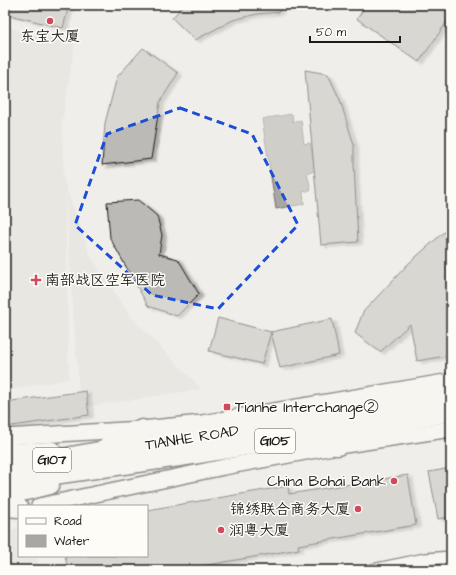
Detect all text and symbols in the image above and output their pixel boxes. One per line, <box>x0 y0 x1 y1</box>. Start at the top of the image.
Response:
marker: 东宝大厦 <box>45 16 55 26</box>
scale bar <box>310 18 400 44</box>
text: 50 m <box>316 24 347 41</box>
place label: 东宝大厦 <box>20 26 80 47</box>
place label: 南部战区空军医院 <box>45 270 165 291</box>
marker: 南部战区空军医院 <box>30 274 42 286</box>
place label: Tianhe Interchange② <box>235 397 378 419</box>
marker: Tianhe Interchange② <box>222 402 232 412</box>
street label: TIANHE ROAD <box>144 420 241 456</box>
road number: G105 <box>255 429 295 453</box>
road number: G107 <box>33 448 71 472</box>
place label: China Bohai Bank <box>267 471 386 492</box>
marker: China Bohai Bank <box>389 476 399 486</box>
place label: 锦绣联合商务大厦 <box>230 499 350 520</box>
marker: 锦绣联合商务大厦 <box>353 504 363 514</box>
legend <box>18 505 148 557</box>
text: Road <box>54 513 82 530</box>
place label: 润粤大厦 <box>229 520 289 541</box>
marker: 润粤大厦 <box>216 525 226 535</box>
text: Water <box>54 533 90 550</box>

